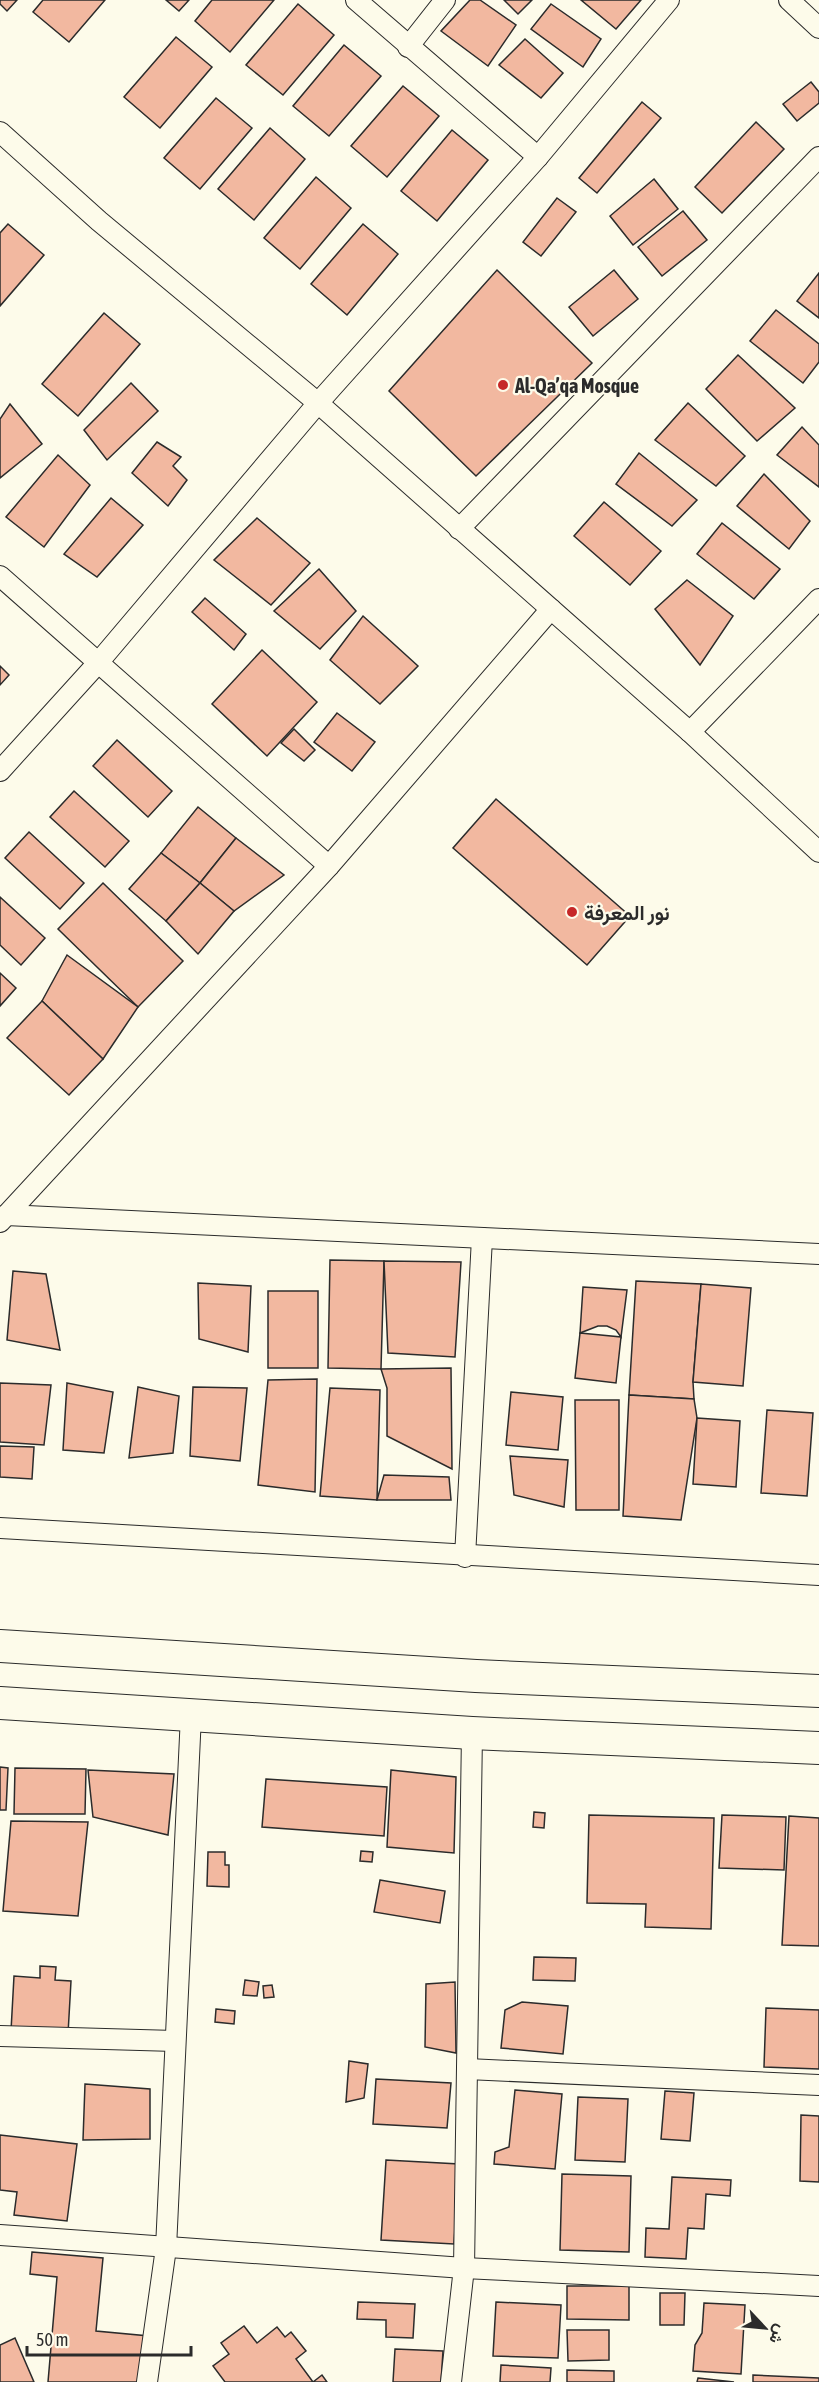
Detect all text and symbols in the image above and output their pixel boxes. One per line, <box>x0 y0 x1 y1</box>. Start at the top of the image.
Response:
place label: Al-Qa’qa Mosque <box>514 374 639 397</box>
marker: Al-Qa’qa Mosque <box>496 378 510 392</box>
place label: نور المعرفة <box>584 901 670 926</box>
marker: نور المعرفة <box>565 905 579 919</box>
north arrow <box>735 2298 795 2358</box>
scale bar <box>27 2319 190 2357</box>
text: ش <box>765 2322 791 2347</box>
text: 50 m <box>36 2329 68 2350</box>

